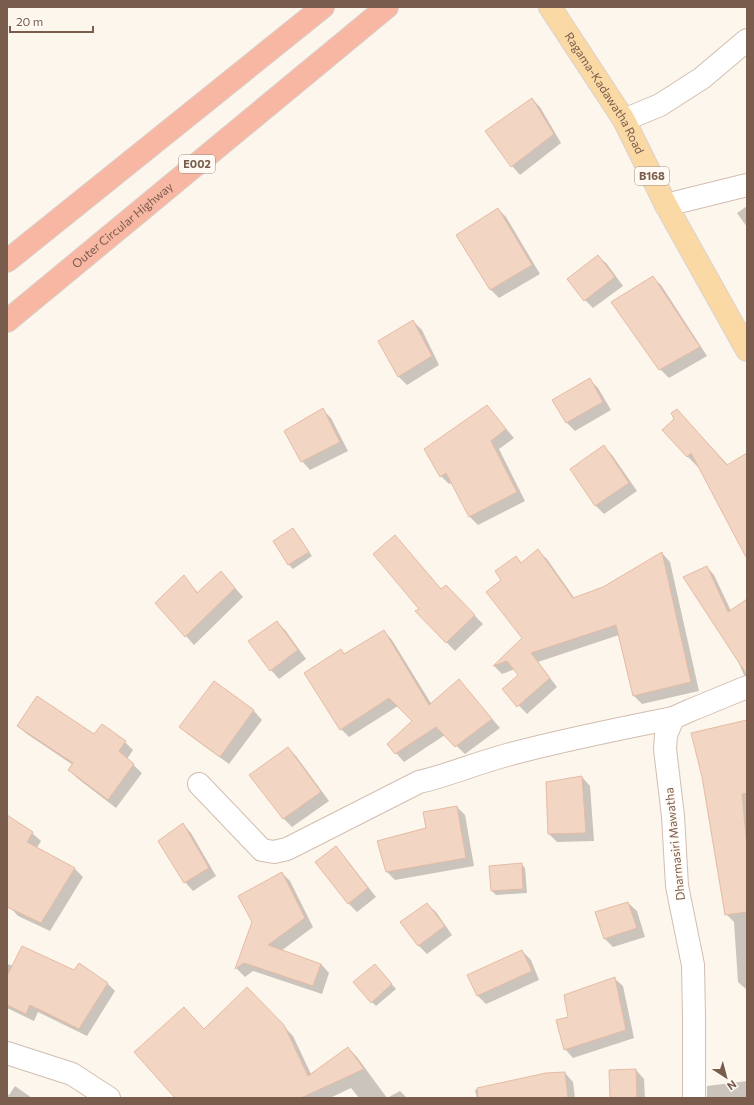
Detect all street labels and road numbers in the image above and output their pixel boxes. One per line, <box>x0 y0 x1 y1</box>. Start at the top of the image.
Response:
street label: Ragama-Kadawatha Road <box>562 29 648 156</box>
road number: E002 <box>179 155 215 173</box>
road number: B168 <box>635 167 669 185</box>
street label: Outer Circular Highway <box>69 179 175 271</box>
street label: Dharmasiri Mawatha <box>661 787 687 901</box>

